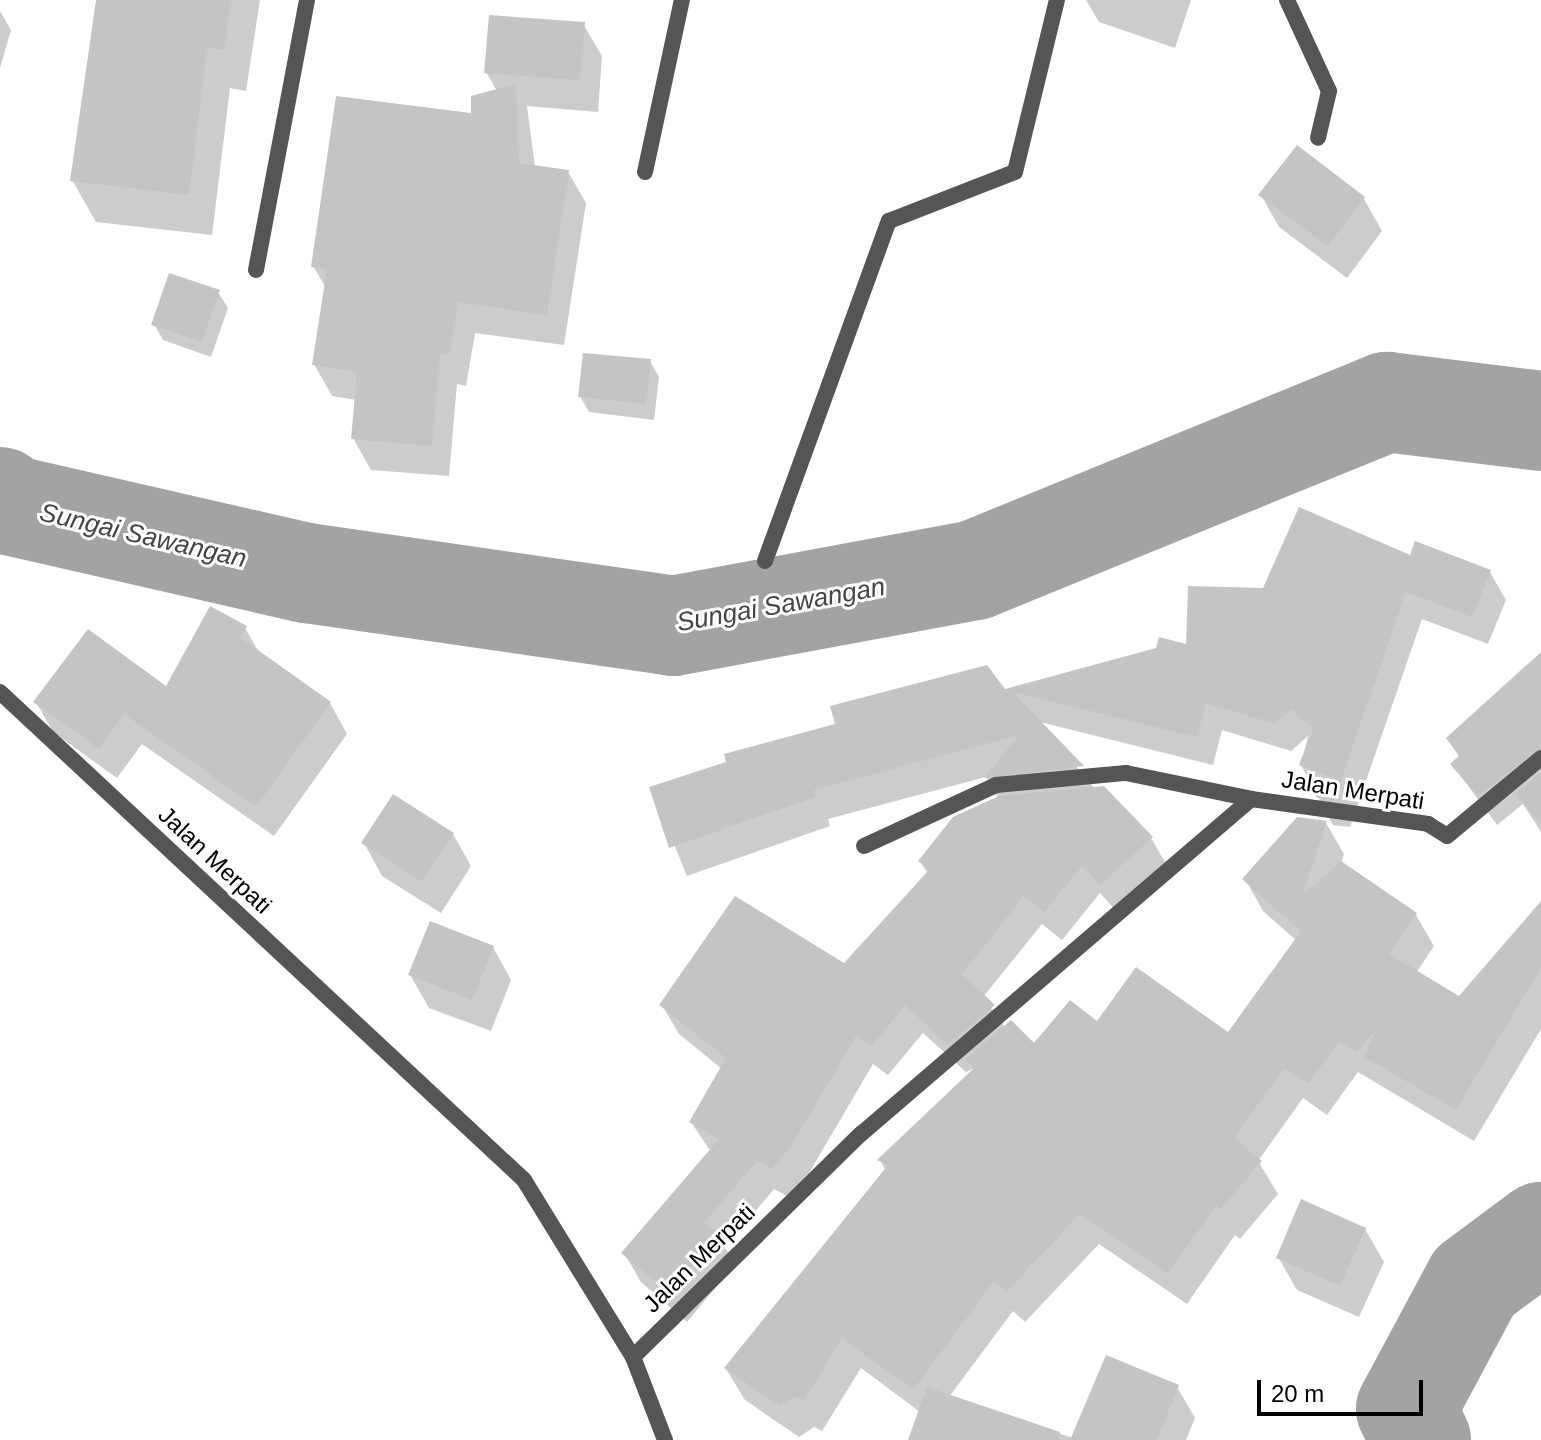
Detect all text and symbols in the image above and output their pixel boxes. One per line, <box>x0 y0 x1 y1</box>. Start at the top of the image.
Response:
water label: Sungai Sawangan <box>37 497 249 575</box>
water label: Sungai Sawangan <box>674 571 888 639</box>
street label: Jalan Merpati <box>1280 765 1426 815</box>
street label: Jalan Merpati <box>152 800 278 920</box>
street label: Jalan Merpati <box>637 1198 761 1318</box>
scale bar <box>1261 1364 1427 1414</box>
text: 20 m <box>1271 1380 1324 1407</box>

